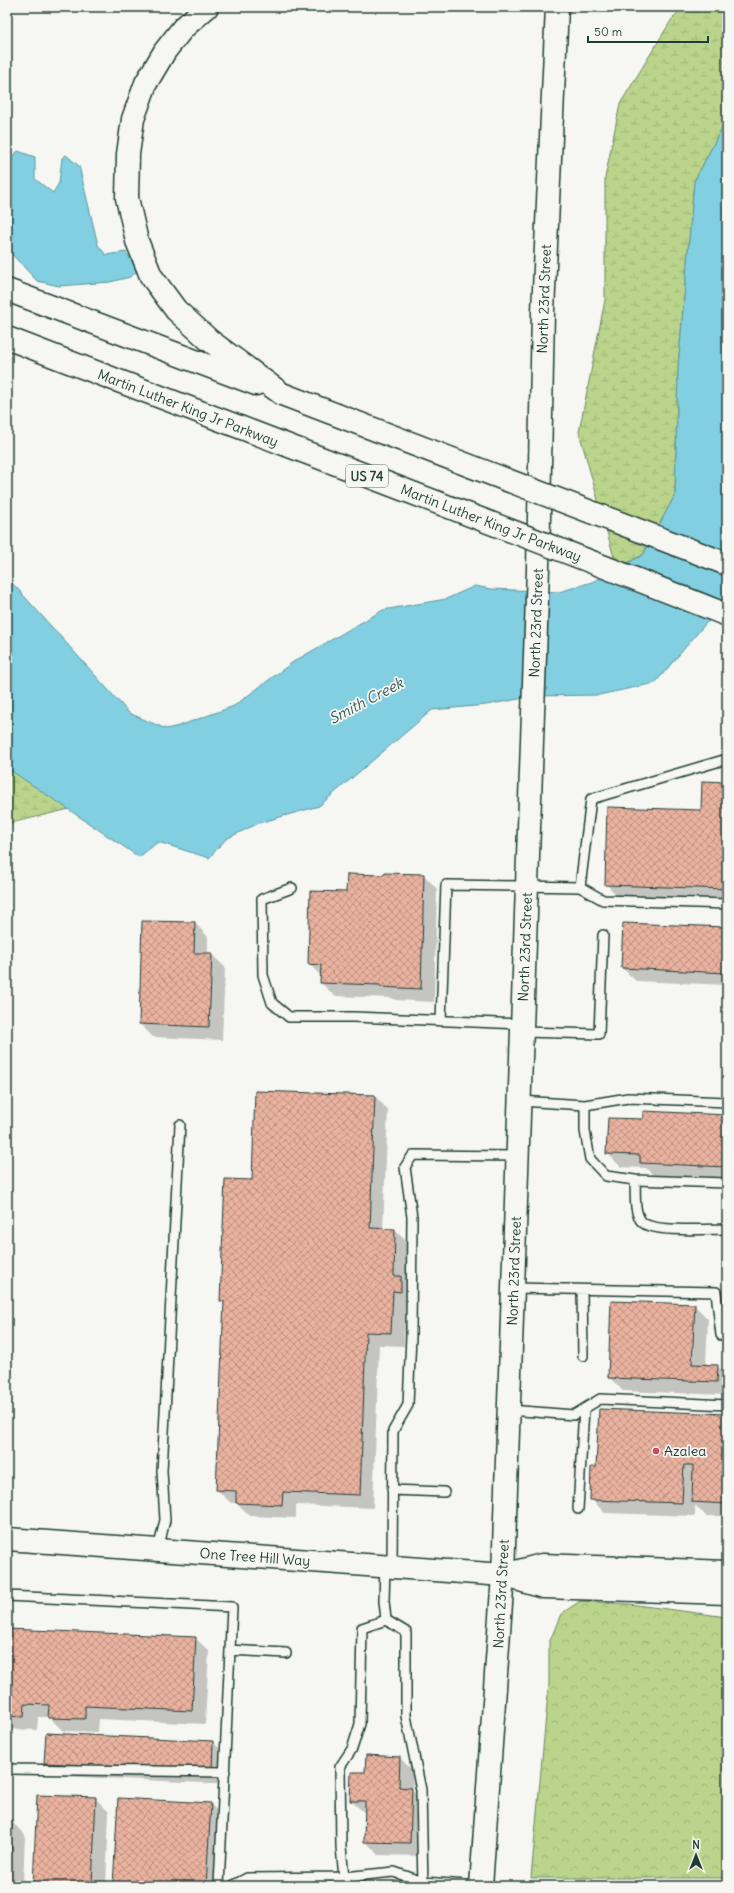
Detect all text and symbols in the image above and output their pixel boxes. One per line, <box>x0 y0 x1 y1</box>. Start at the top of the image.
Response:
scale bar <box>588 18 708 44</box>
text: 50 m <box>594 24 623 39</box>
street label: North 23rd Street <box>533 244 555 354</box>
street label: Martin Luther King Jr Parkway <box>95 365 281 451</box>
road number: US 74 <box>346 465 388 487</box>
street label: Martin Luther King Jr Parkway <box>398 480 584 566</box>
street label: North 23rd Street <box>525 568 547 678</box>
water label: Smith Creek <box>325 672 407 728</box>
street label: North 23rd Street <box>514 892 536 1002</box>
street label: North 23rd Street <box>503 1216 525 1326</box>
place label: Azalea <box>664 1442 706 1460</box>
marker: Azalea <box>651 1446 661 1456</box>
street label: North 23rd Street <box>489 1539 513 1649</box>
street label: One Tree Hill Way <box>199 1544 311 1570</box>
north arrow <box>676 1835 716 1875</box>
text: N <box>692 1838 700 1852</box>

